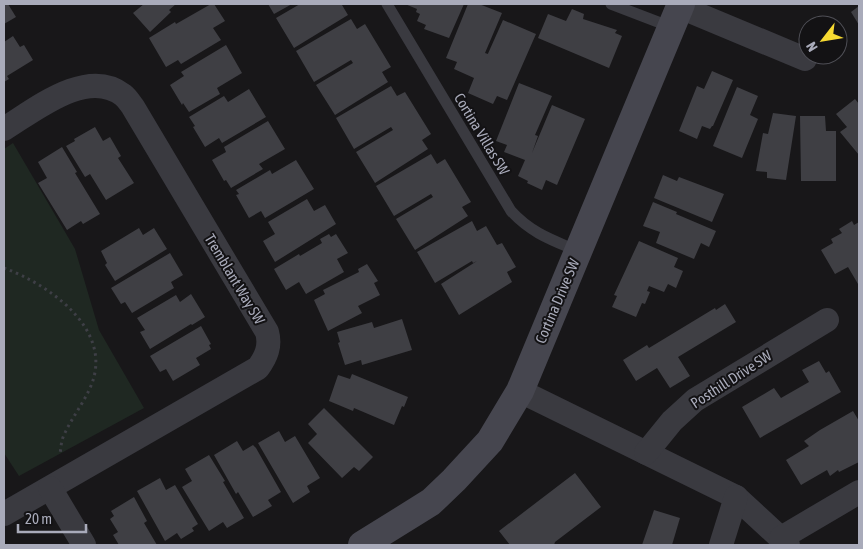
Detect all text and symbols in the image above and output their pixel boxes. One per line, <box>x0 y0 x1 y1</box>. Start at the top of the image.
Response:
north arrow <box>798 15 848 65</box>
text: N <box>803 39 821 54</box>
street label: Cortina Villas SW <box>451 90 513 178</box>
street label: Tremblant Way SW <box>201 231 269 327</box>
street label: Cortina Drive SW <box>531 256 583 346</box>
street label: Posthill Drive SW <box>687 346 775 411</box>
scale bar <box>18 502 85 534</box>
text: 20 m <box>25 510 52 527</box>

